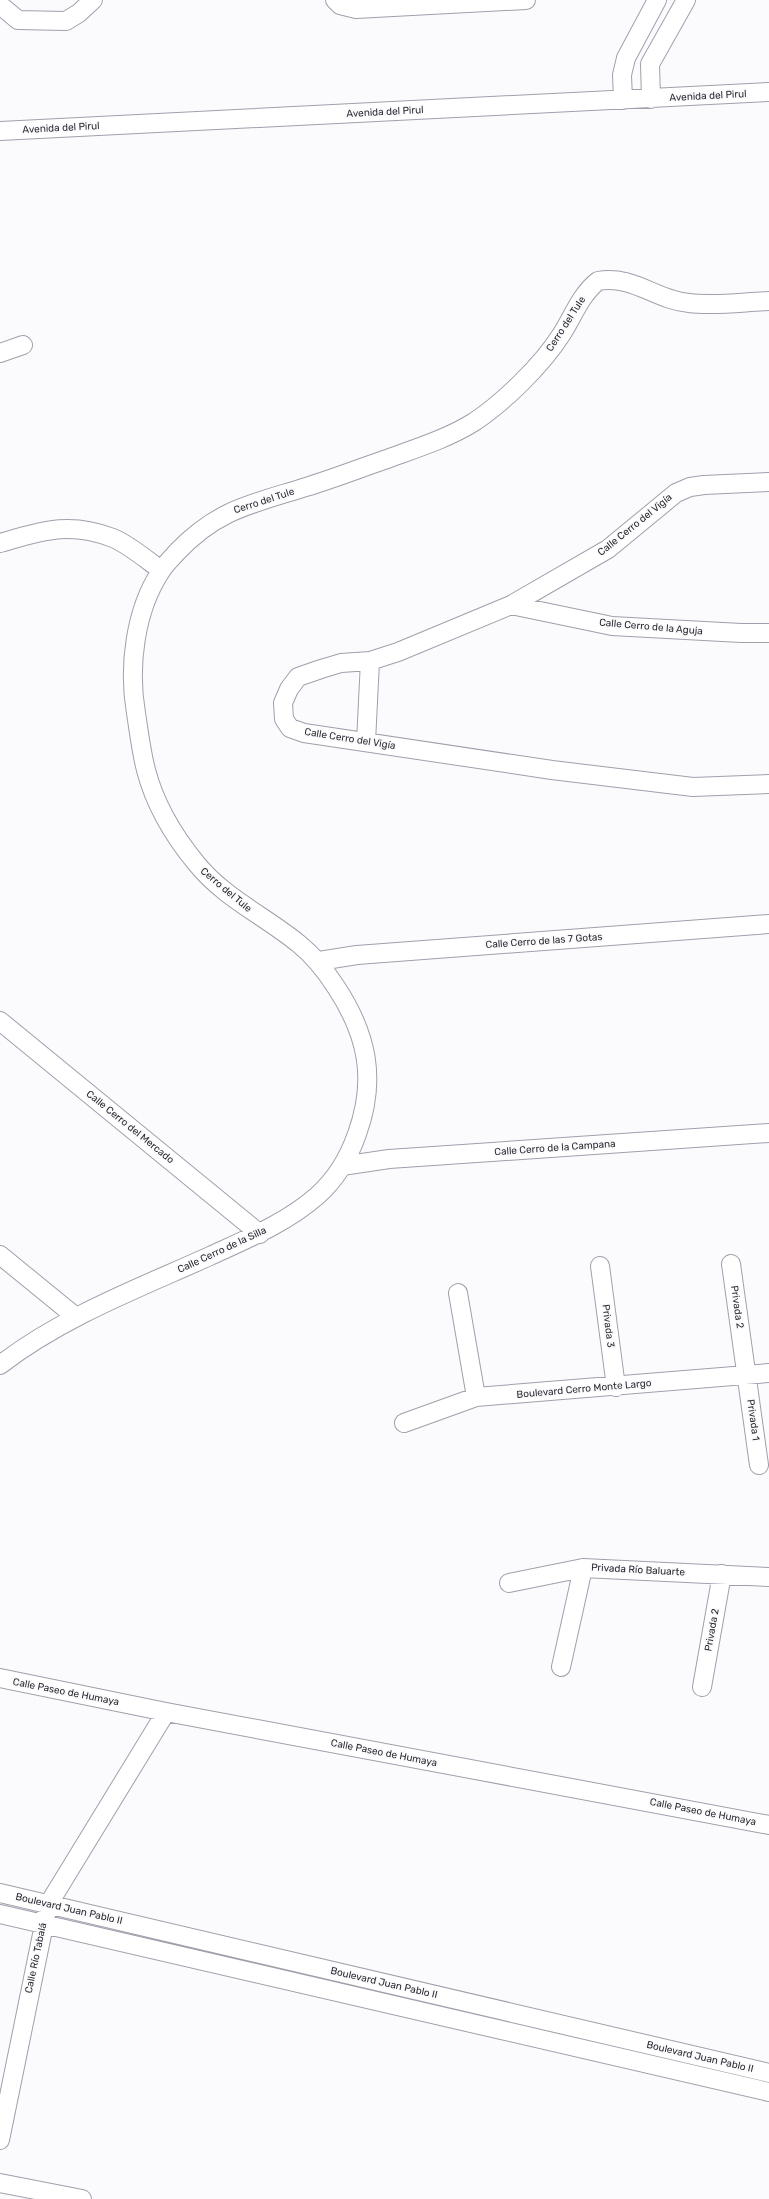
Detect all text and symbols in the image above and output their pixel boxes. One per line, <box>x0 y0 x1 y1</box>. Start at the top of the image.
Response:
street label: Avenida del Pirul <box>669 88 747 104</box>
street label: Avenida del Pirul <box>346 104 424 120</box>
street label: Avenida del Pirul <box>22 120 100 136</box>
street label: Cerro del Tule <box>544 294 588 354</box>
street label: Cerro del Tule <box>232 485 296 516</box>
street label: Calle Cerro del Vigía <box>595 491 675 559</box>
street label: Calle Cerro de la Aguja <box>599 616 703 638</box>
street label: Calle Cerro del Vigía <box>304 726 396 752</box>
street label: Cerro del Tule <box>198 865 254 915</box>
street label: Calle Cerro de las 7 Gotas <box>485 931 603 951</box>
street label: Calle Cerro del Mercado <box>84 1088 177 1166</box>
street label: Calle Cerro de la Campana <box>494 1138 616 1158</box>
street label: Calle Cerro de la Silla <box>176 1224 268 1276</box>
street label: Privada 2 <box>728 1285 746 1329</box>
street label: Privada 3 <box>599 1304 617 1348</box>
street label: Boulevard Cerro Monte Largo <box>516 1377 652 1401</box>
street label: Privada 1 <box>744 1399 762 1441</box>
street label: Privada Río Baluarte <box>591 1562 686 1578</box>
street label: Privada 2 <box>702 1608 722 1652</box>
street label: Calle Paseo de Humaya <box>12 1676 120 1708</box>
street label: Calle Paseo de Humaya <box>330 1737 438 1769</box>
street label: Calle Paseo de Humaya <box>649 1796 757 1828</box>
street label: Boulevard Juan Pablo II <box>14 1891 124 1927</box>
street label: Calle Río Tabalá <box>23 1922 49 1994</box>
street label: Boulevard Juan Pablo II <box>329 1965 439 2001</box>
street label: Boulevard Juan Pablo II <box>645 2039 755 2075</box>

